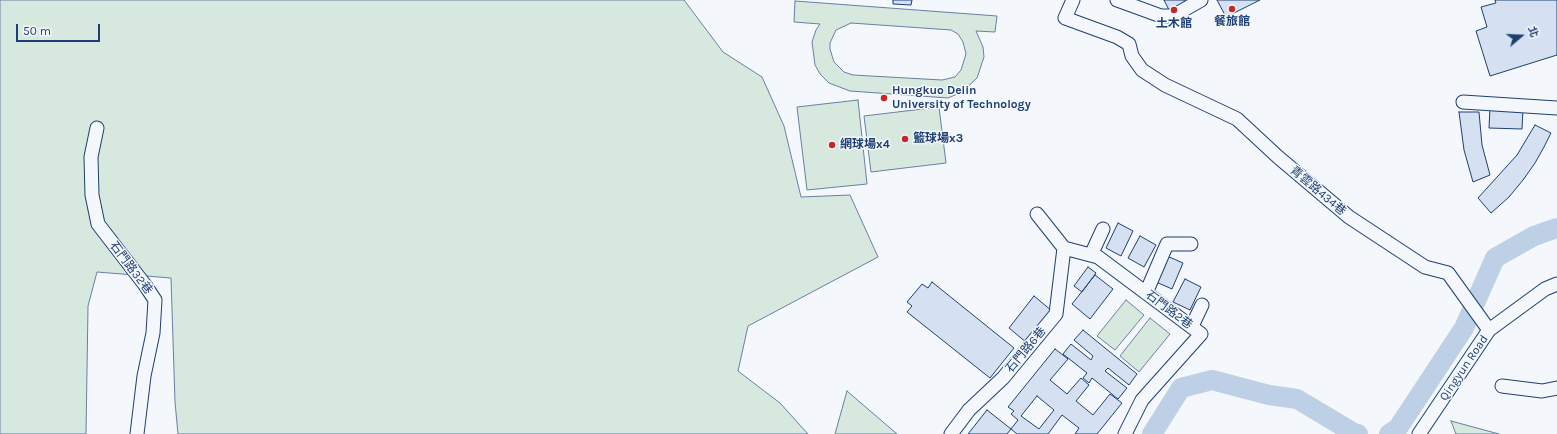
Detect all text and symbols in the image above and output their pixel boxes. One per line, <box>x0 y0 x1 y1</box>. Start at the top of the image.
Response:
marker: 餐旅館 <box>1227 4 1237 14</box>
marker: 土木館 <box>1169 5 1179 15</box>
place label: 餐旅館 <box>1214 15 1250 29</box>
scale bar <box>18 16 102 42</box>
north arrow <box>1501 16 1541 56</box>
place label: 土木館 <box>1156 17 1192 31</box>
text: 50 m <box>23 24 51 38</box>
text: 北 <box>1525 25 1541 39</box>
place label: Hungkuo Delin University of Technology <box>892 84 1031 112</box>
marker: Hungkuo Delin University of Technology <box>879 93 889 103</box>
place label: 籃球場x3 <box>913 132 963 146</box>
marker: 籃球場x3 <box>900 134 910 144</box>
place label: 網球場x4 <box>840 138 890 152</box>
marker: 網球場x4 <box>827 140 837 150</box>
street label: 青雲路434巷 <box>1287 163 1349 219</box>
street label: 石門路32巷 <box>107 239 155 297</box>
street label: 石門路2巷 <box>1143 288 1195 332</box>
street label: 石門路6巷 <box>1003 324 1049 376</box>
street label: Qingyun Road <box>1437 332 1491 404</box>

